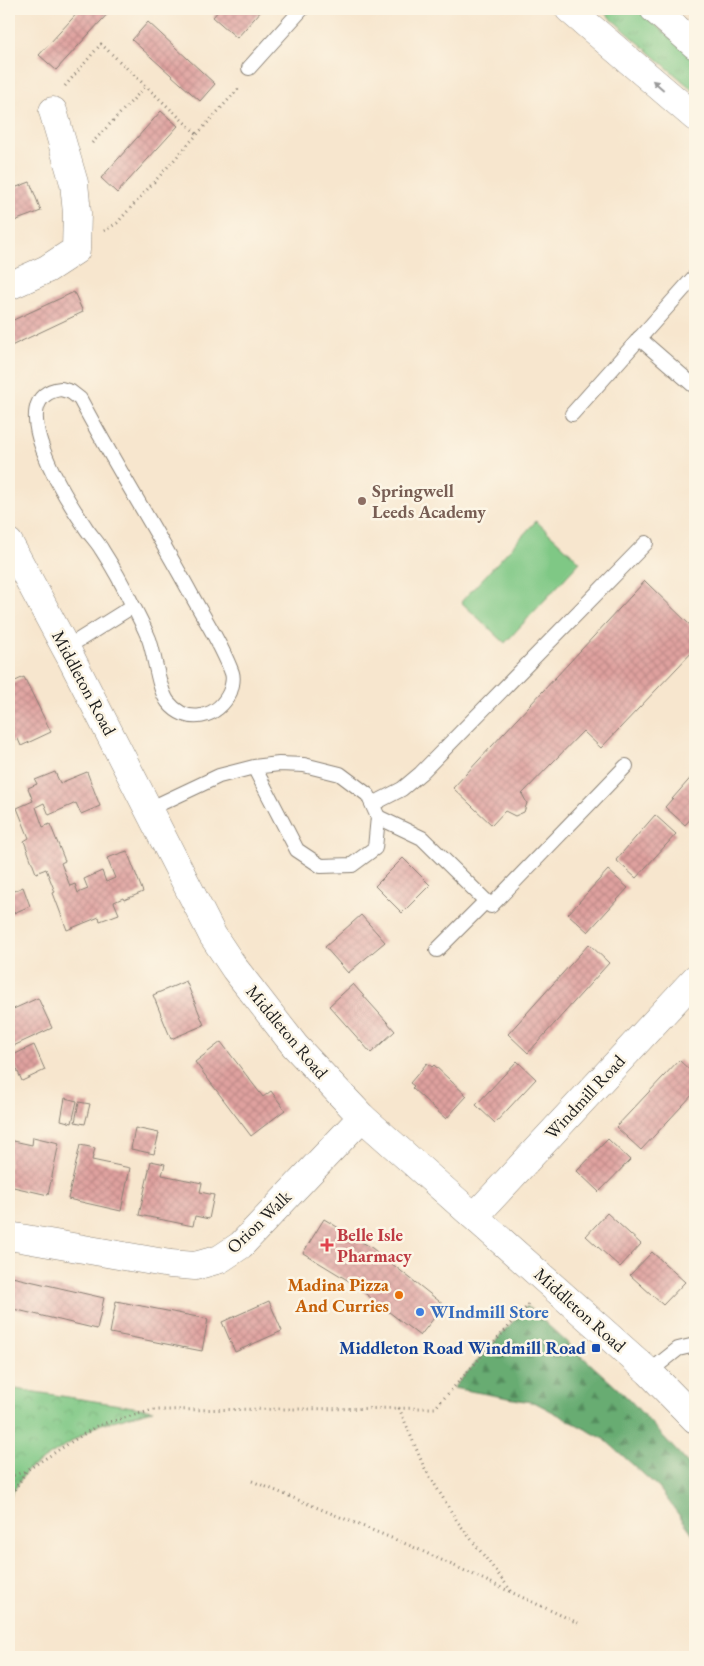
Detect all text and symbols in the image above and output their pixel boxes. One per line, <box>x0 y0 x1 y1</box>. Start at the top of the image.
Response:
one-way arrow <box>652 80 665 91</box>
place label: Springwell Leeds Academy <box>372 479 486 523</box>
marker: Springwell Leeds Academy <box>356 495 368 507</box>
street label: Middleton Road <box>47 626 122 740</box>
street label: Middleton Road <box>241 980 334 1084</box>
street label: Windmill Road <box>540 1049 630 1144</box>
street label: Orion Walk <box>222 1185 296 1258</box>
place label: Belle Isle Pharmacy <box>337 1223 412 1267</box>
marker: Belle Isle Pharmacy <box>321 1239 333 1251</box>
street label: Middleton Road <box>530 1262 632 1357</box>
place label: Madina Pizza And Curries <box>288 1273 389 1317</box>
marker: Madina Pizza And Curries <box>393 1289 405 1301</box>
place label: WIndmill Store <box>430 1300 549 1323</box>
marker: WIndmill Store <box>414 1306 426 1318</box>
place label: Middleton Road Windmill Road <box>339 1336 586 1359</box>
marker: Middleton Road Windmill Road <box>590 1342 602 1354</box>

